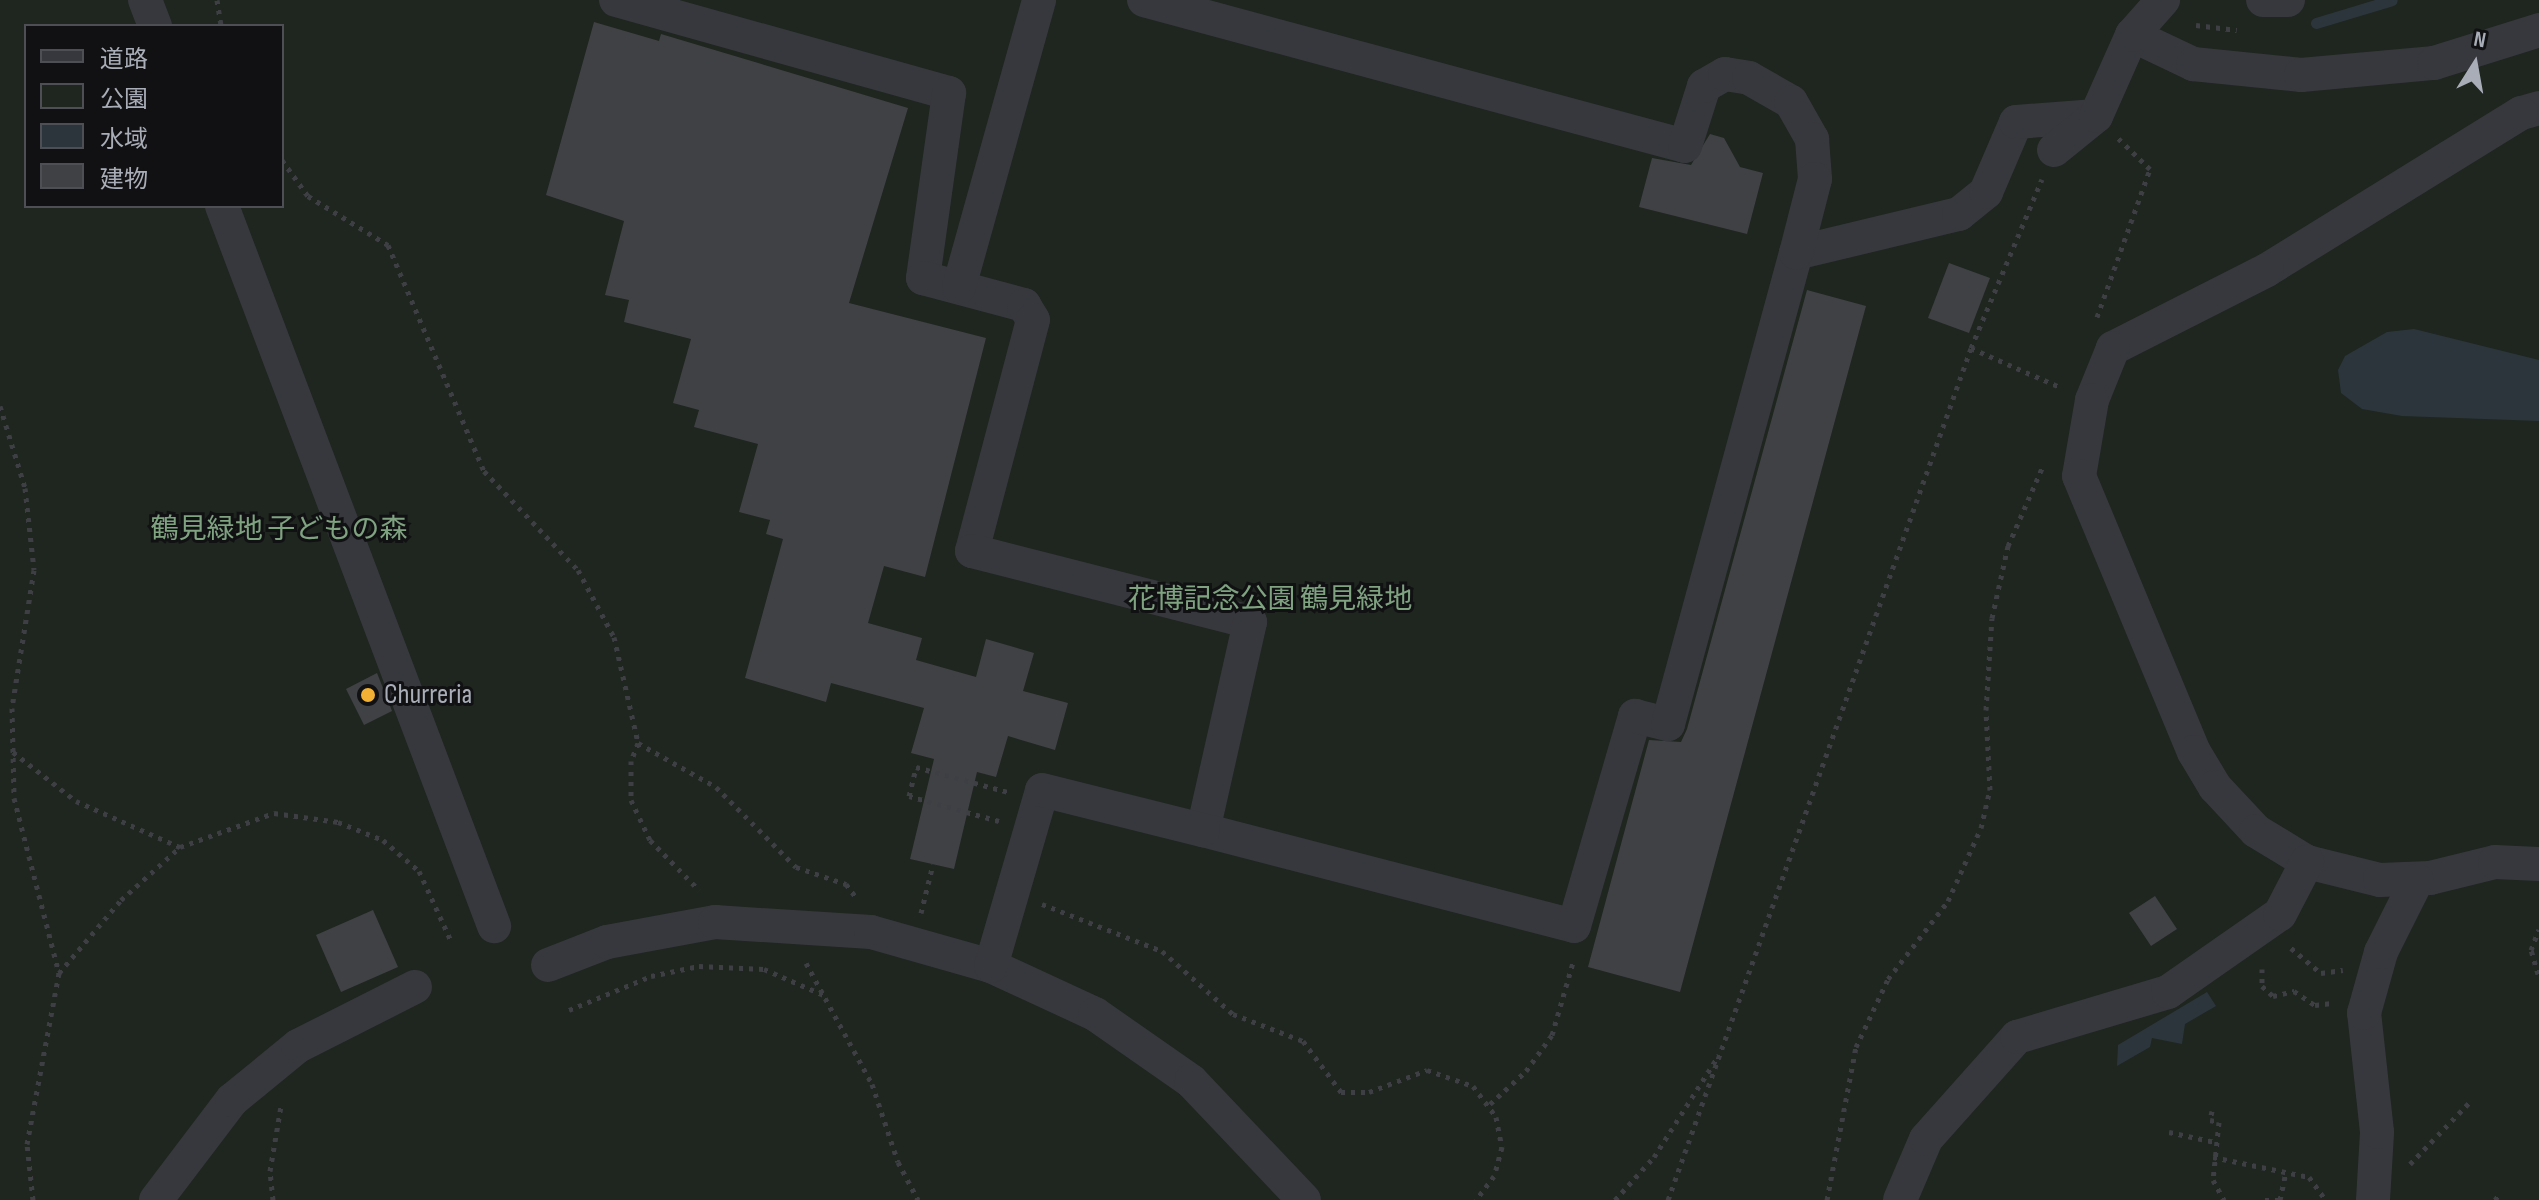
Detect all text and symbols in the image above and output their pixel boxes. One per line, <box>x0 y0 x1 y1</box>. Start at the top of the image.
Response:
legend <box>24 24 284 208</box>
north arrow <box>2435 24 2515 104</box>
text: N <box>2471 26 2488 54</box>
text: 道路 <box>100 45 148 74</box>
text: 公園 <box>100 85 148 114</box>
text: 水域 <box>100 125 148 154</box>
text: 建物 <box>100 165 148 194</box>
park label: 鶴見緑地 子どもの森 <box>151 513 407 547</box>
park label: 花博記念公園 鶴見緑地 <box>1128 583 1412 617</box>
place label: Churreria <box>384 678 472 712</box>
marker: Churreria <box>359 686 377 704</box>

